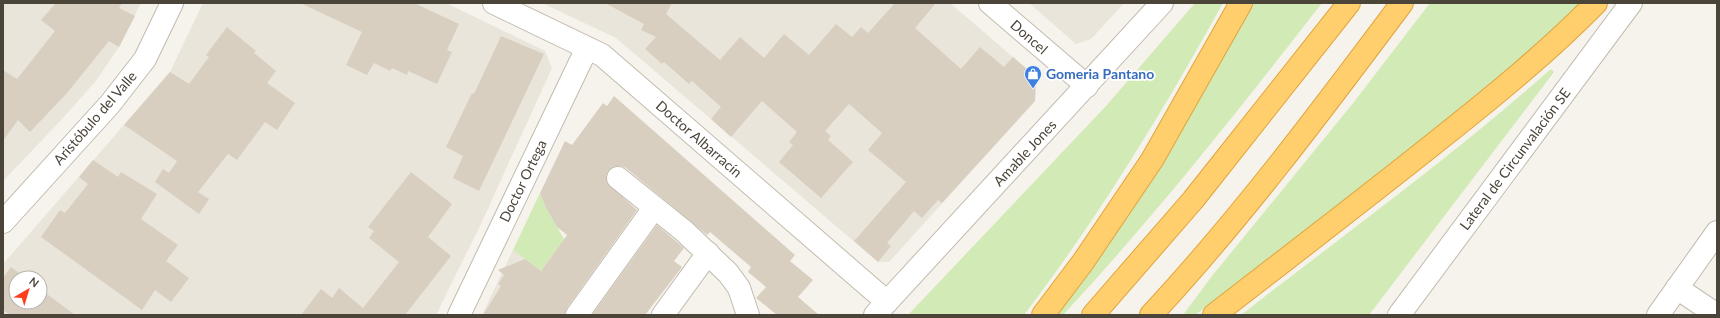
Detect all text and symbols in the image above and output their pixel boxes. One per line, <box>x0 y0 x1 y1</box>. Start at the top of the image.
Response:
street label: Doncel <box>1007 16 1051 57</box>
shop icon: Gomeria Pantano <box>1023 64 1043 89</box>
place label: Gomeria Pantano <box>1046 65 1154 82</box>
street label: Aristóbulo del Valle <box>49 67 140 168</box>
street label: Lateral de Circunvalación SE <box>1456 84 1573 233</box>
street label: Doctor Albarracín <box>653 97 746 181</box>
street label: Amable Jones <box>990 116 1060 189</box>
street label: Doctor Ortega <box>495 137 550 225</box>
north arrow <box>8 270 48 310</box>
text: N <box>27 274 42 289</box>

